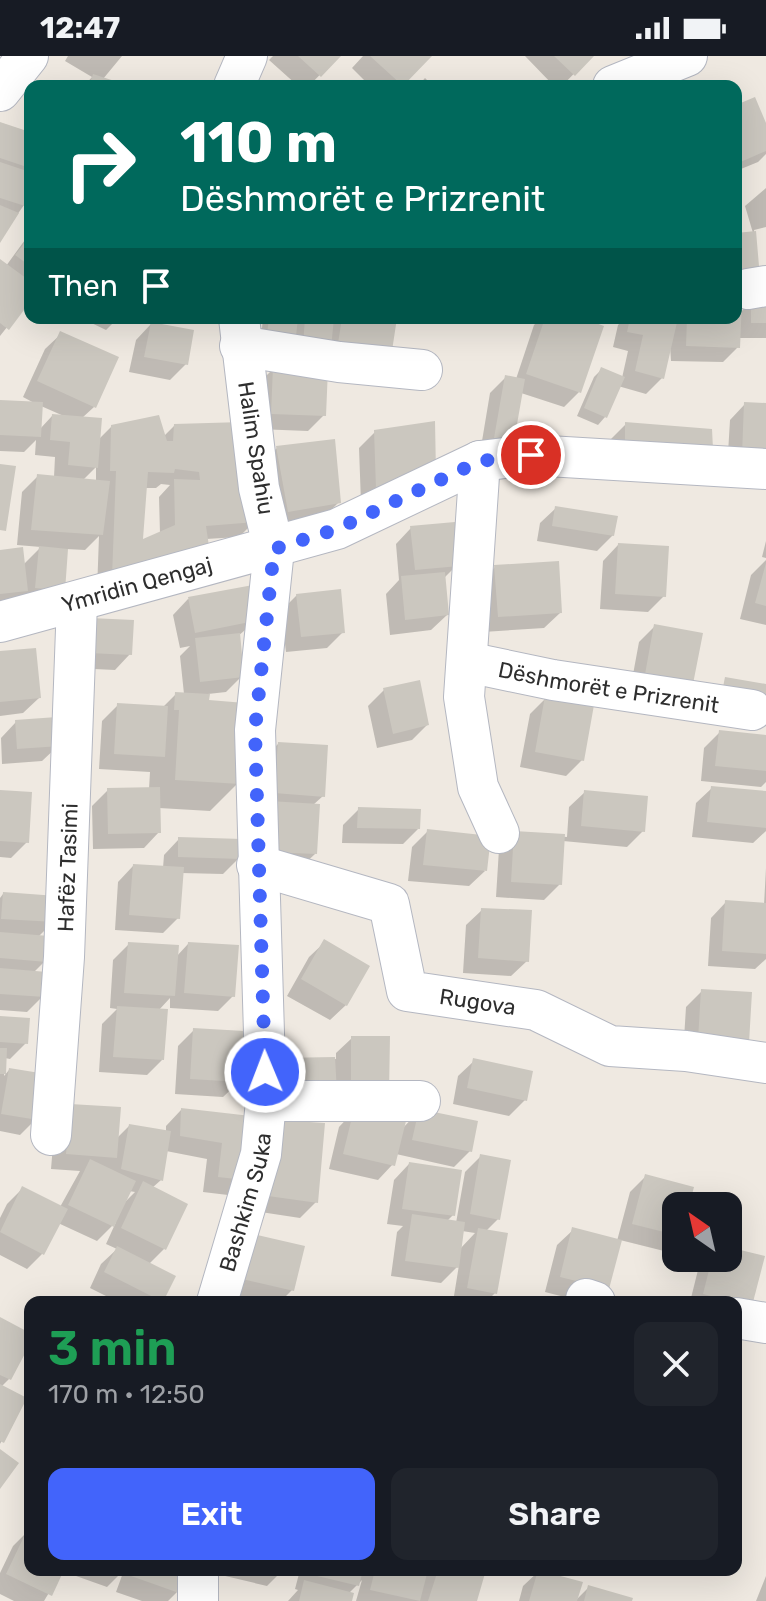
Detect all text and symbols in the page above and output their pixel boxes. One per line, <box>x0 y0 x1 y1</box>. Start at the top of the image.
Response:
text: 12:47 <box>40 10 120 46</box>
text: 110 m <box>180 110 337 176</box>
icon: right <box>48 112 152 216</box>
text: Dëshmorët e Prizrenit <box>180 177 545 220</box>
icon: arrive <box>134 264 178 308</box>
text: Then <box>48 268 118 304</box>
street label: Halim Spahiu <box>232 380 280 516</box>
pin <box>497 421 565 489</box>
icon: arrive <box>509 433 553 477</box>
street label: Ymridin Qengaj <box>59 551 215 618</box>
street label: Dëshmorët e Prizrenit <box>496 655 721 718</box>
street label: Hafëz Tasimi <box>51 803 83 932</box>
street label: Rugova <box>438 982 518 1020</box>
position arrow <box>223 1030 307 1114</box>
street label: Bashkim Suka <box>213 1132 276 1275</box>
north arrow <box>662 1192 742 1272</box>
map controls <box>662 1192 742 1272</box>
text: 3 min <box>48 1320 177 1377</box>
button: close <box>634 1322 718 1406</box>
text: 170 m · 12:50 <box>48 1379 205 1410</box>
button: Exit <box>48 1468 375 1560</box>
button: Share <box>391 1468 718 1560</box>

